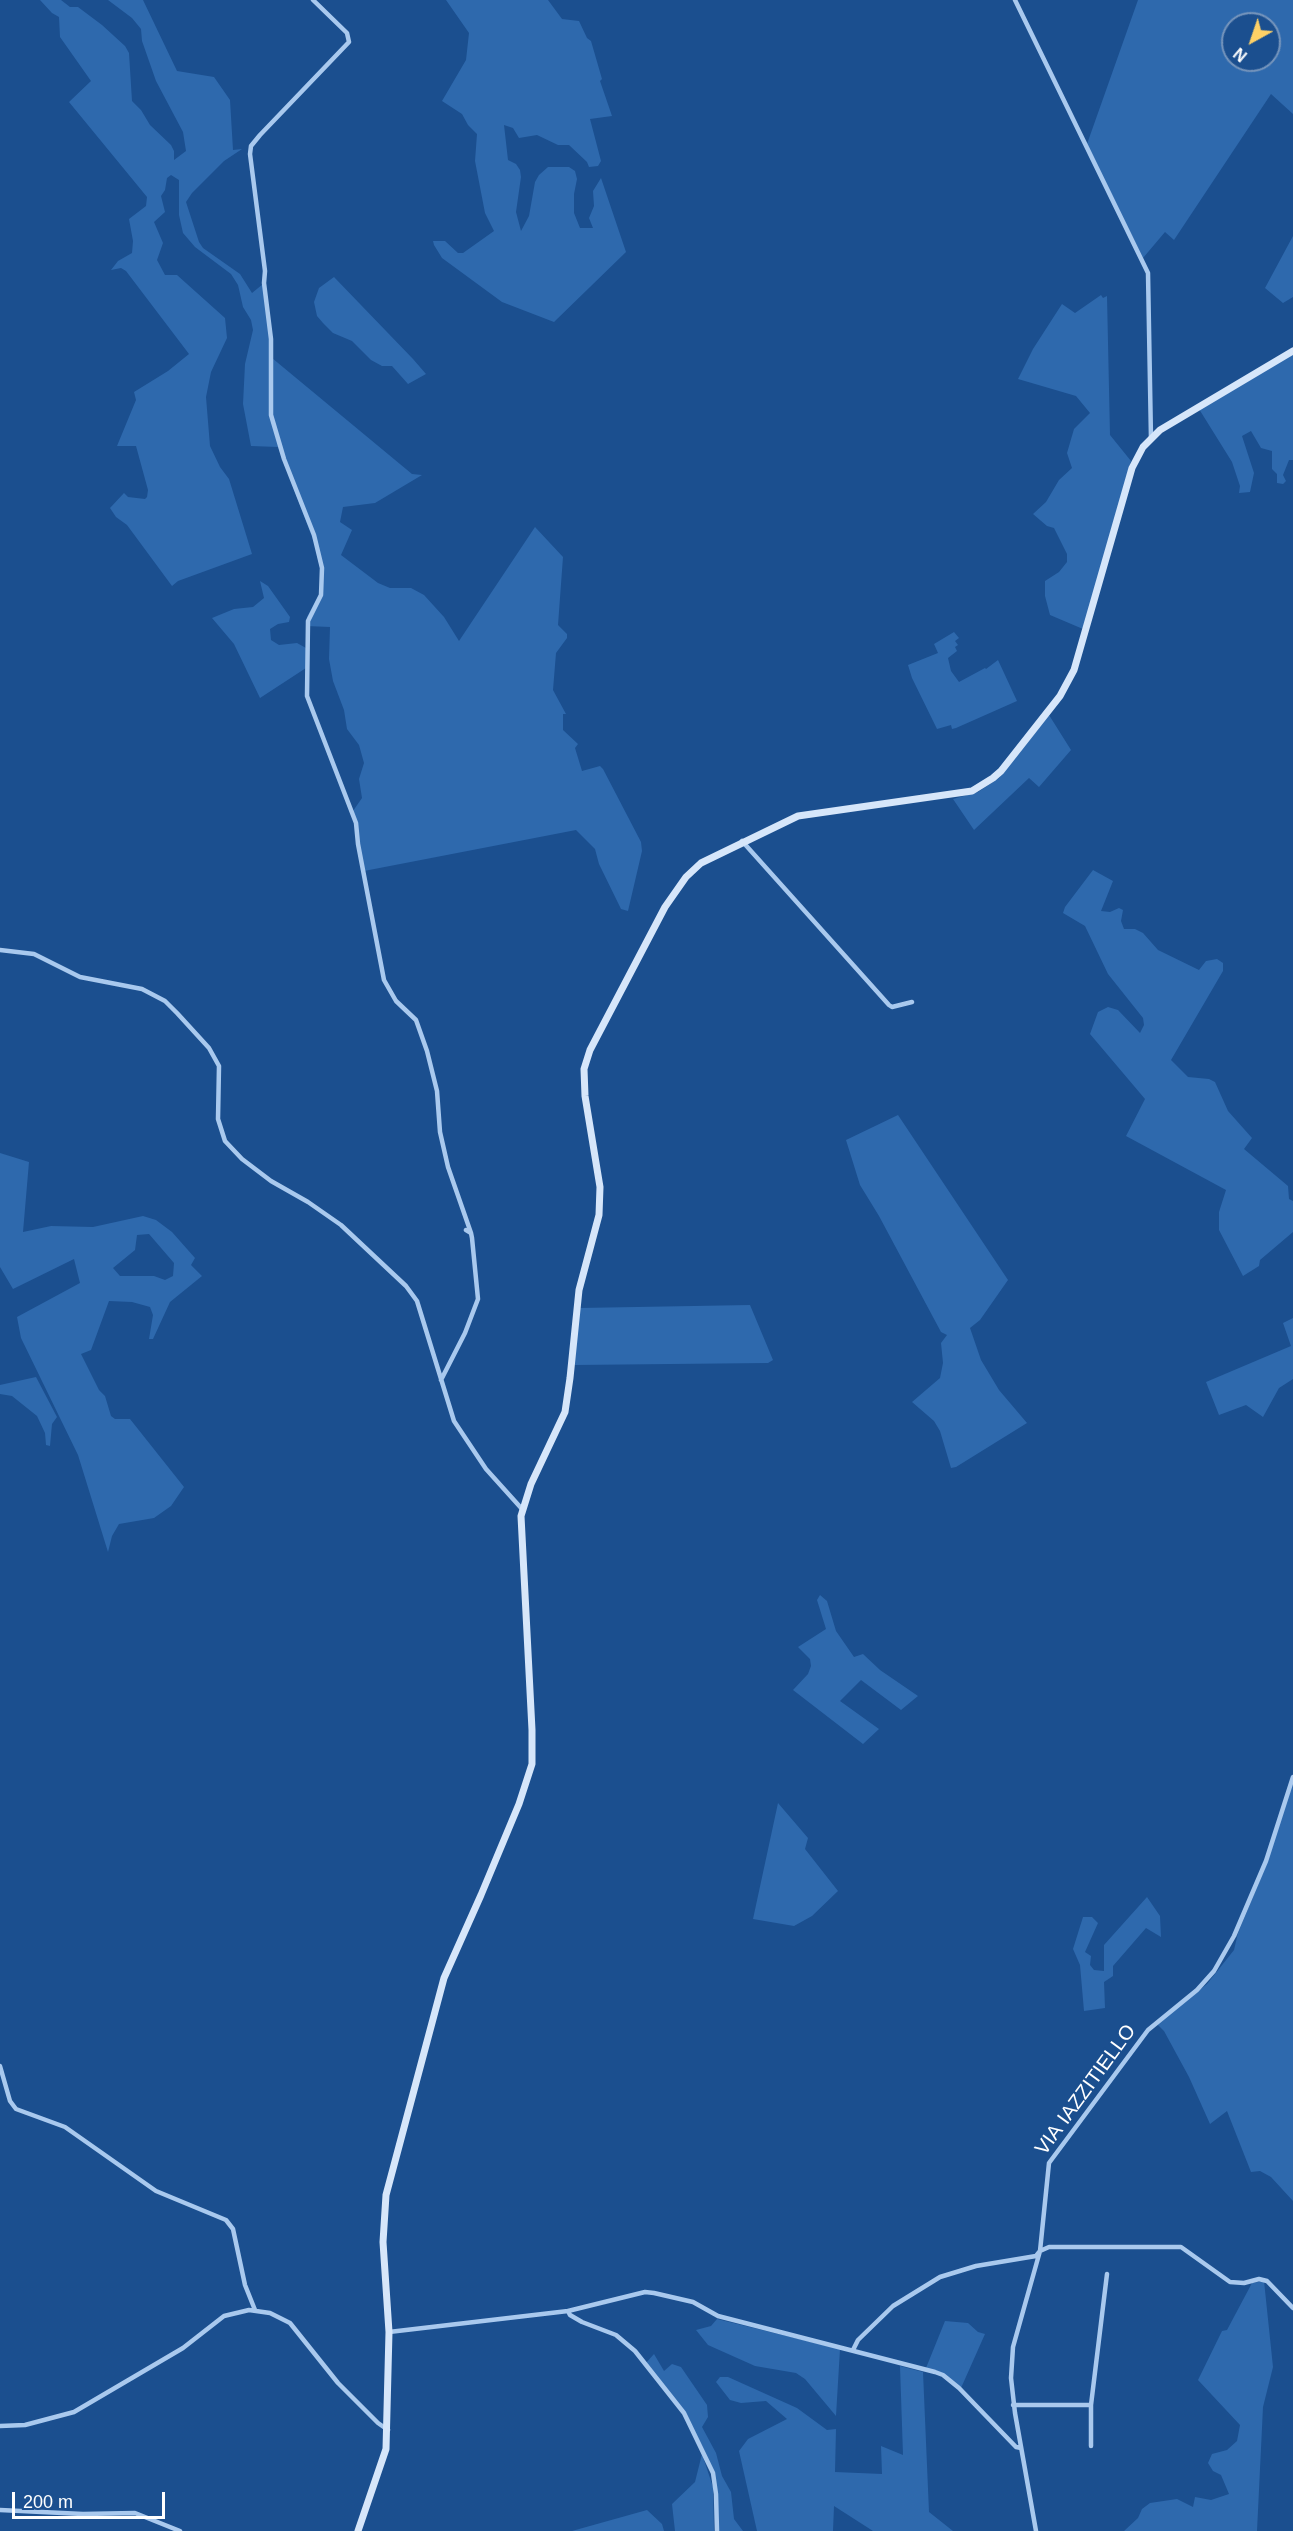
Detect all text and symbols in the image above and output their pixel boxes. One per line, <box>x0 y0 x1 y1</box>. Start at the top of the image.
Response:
north arrow <box>1221 12 1281 72</box>
text: N <box>1231 44 1250 65</box>
street label: VIA IAZZITIELLO <box>1031 2020 1141 2160</box>
scale bar <box>15 2480 168 2518</box>
text: 200 m <box>23 2492 73 2512</box>

